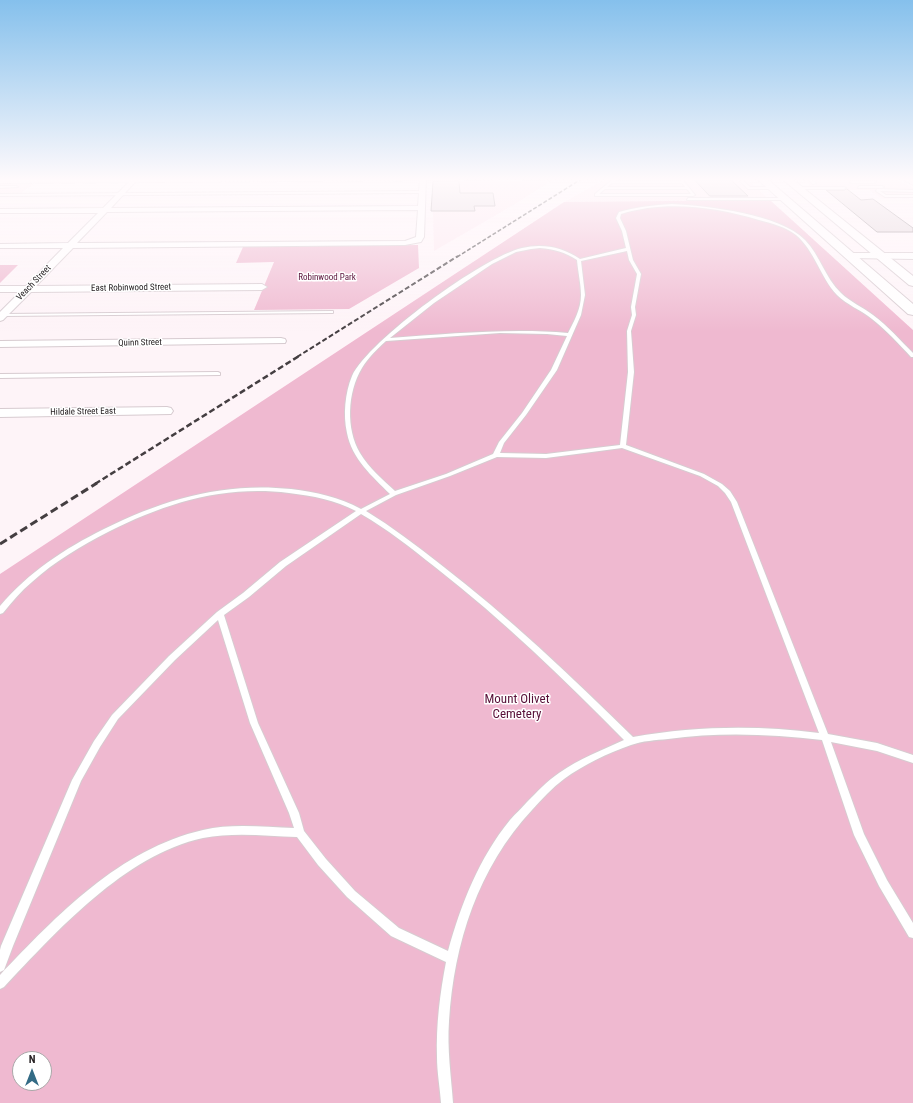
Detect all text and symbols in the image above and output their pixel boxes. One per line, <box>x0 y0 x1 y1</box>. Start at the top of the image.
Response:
street label: Veach Street <box>14 263 54 303</box>
park label: Robinwood Park <box>298 273 356 283</box>
street label: East Robinwood Street <box>91 282 171 294</box>
street label: Quinn Street <box>118 337 162 349</box>
street label: Hildale Street East <box>50 406 116 418</box>
park label: Mount Olivet Cemetery <box>485 692 549 723</box>
north arrow <box>12 1051 52 1091</box>
text: N <box>29 1053 35 1066</box>

